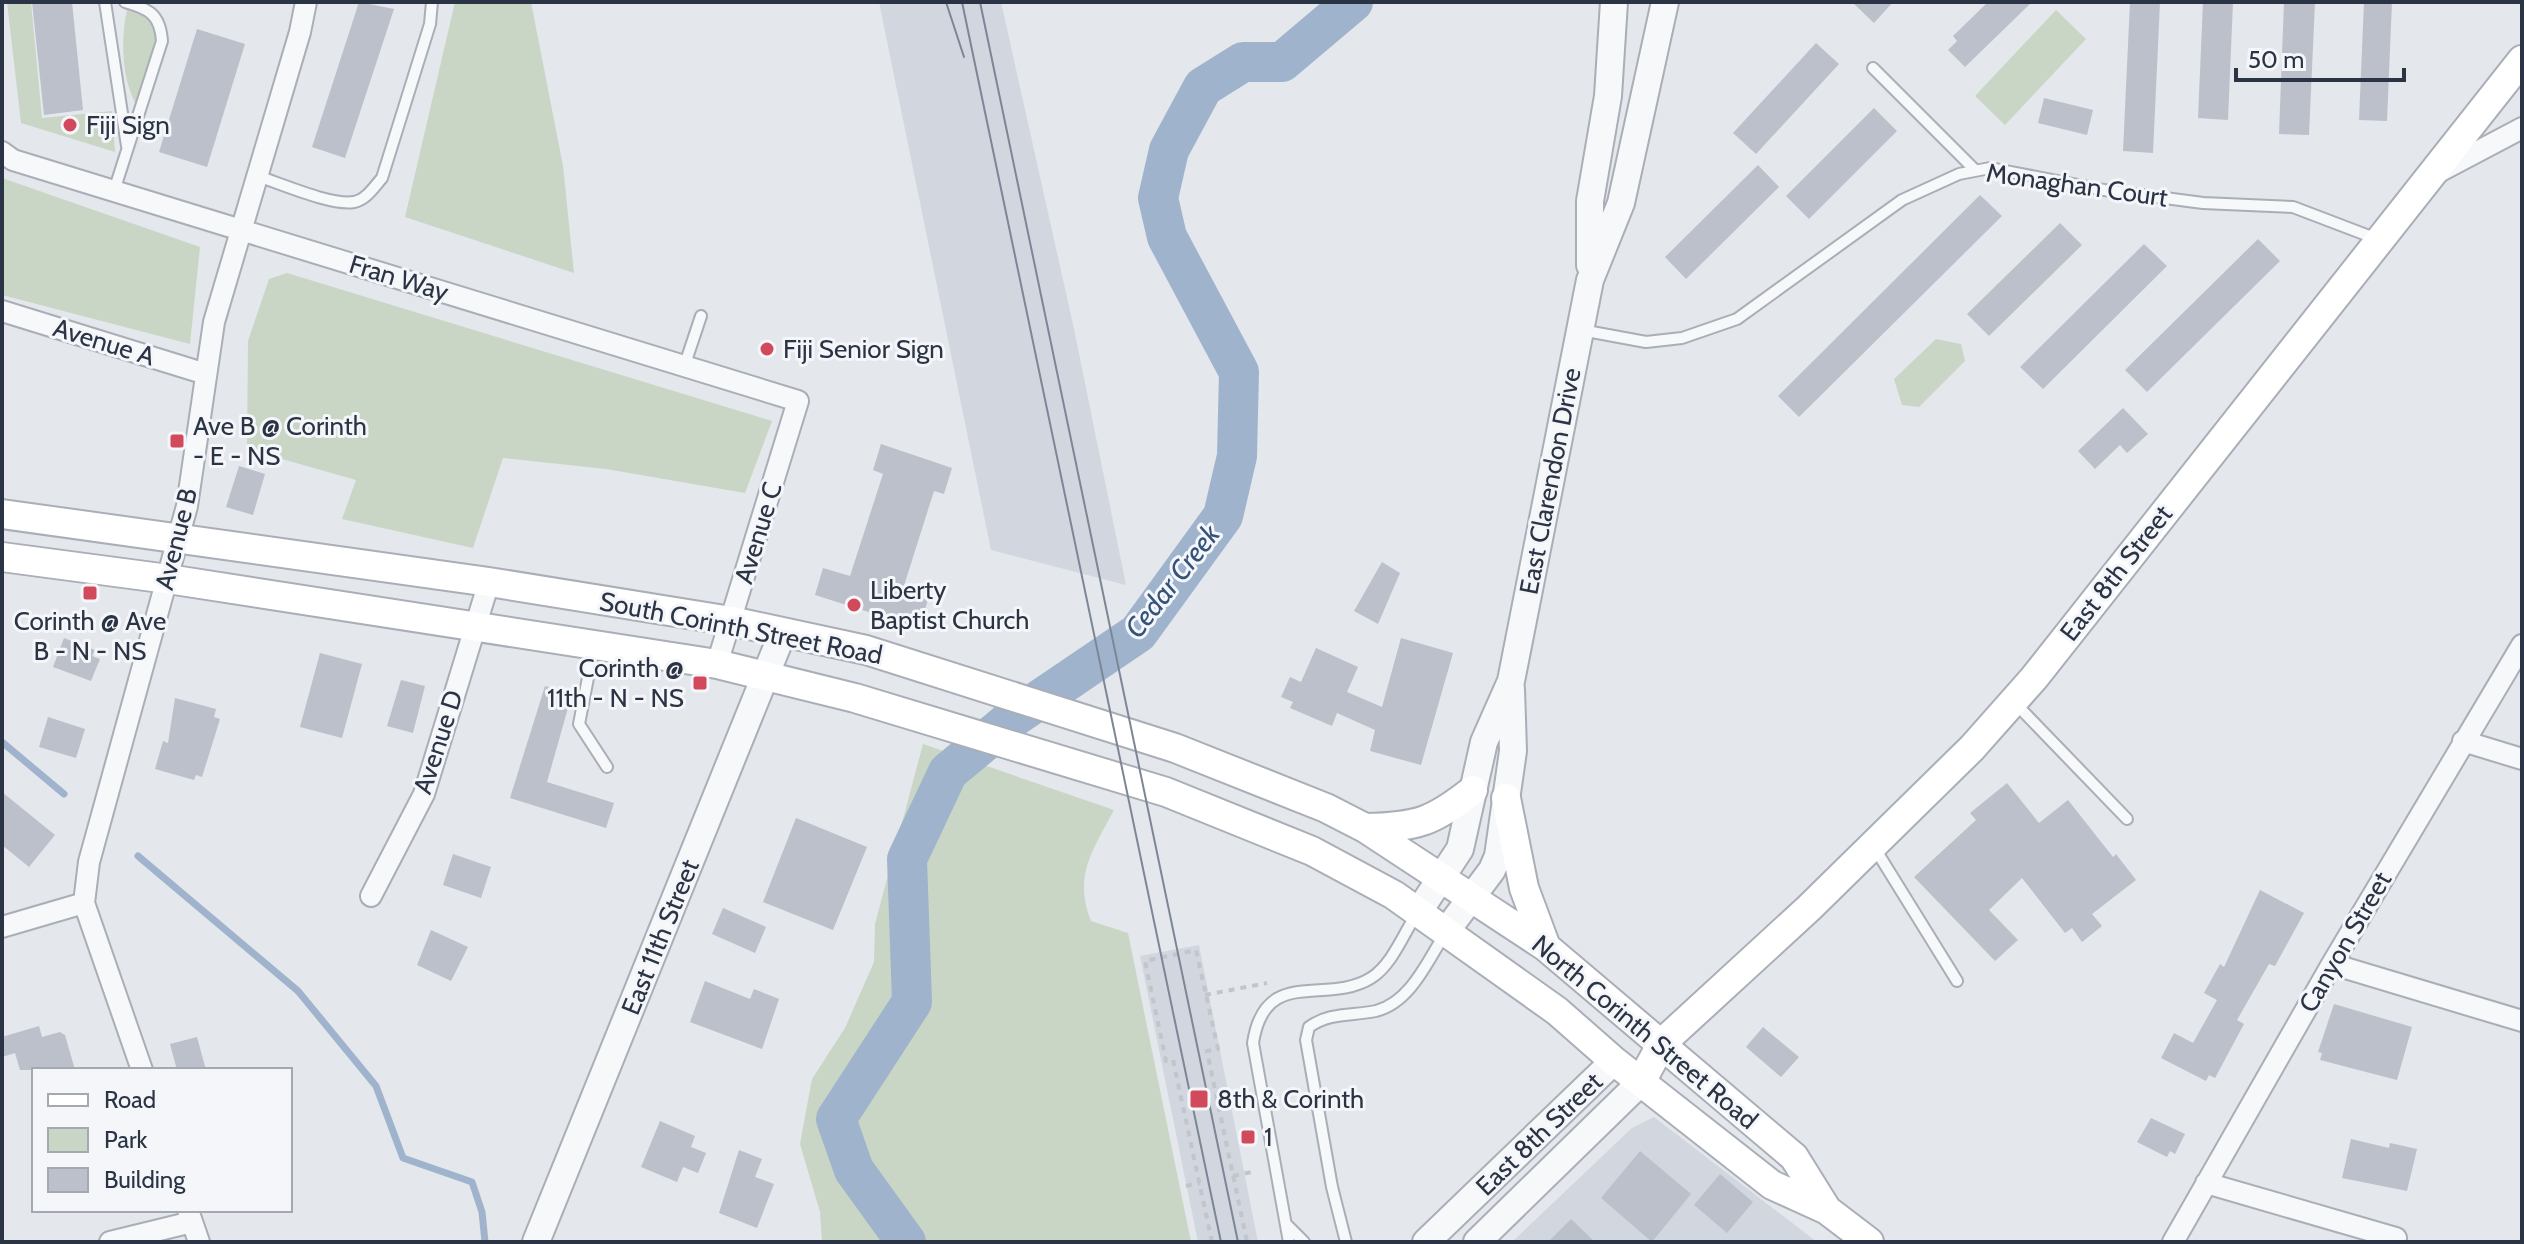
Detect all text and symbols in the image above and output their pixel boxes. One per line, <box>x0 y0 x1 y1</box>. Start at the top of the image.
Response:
scale bar <box>2236 32 2404 82</box>
text: 50 m <box>2248 45 2304 74</box>
place label: Fiji Sign <box>86 109 170 141</box>
marker: Fiji Sign <box>61 116 79 134</box>
street label: Monaghan Court <box>1984 156 2170 214</box>
street label: Fran Way <box>346 248 452 308</box>
street label: Avenue A <box>49 311 159 373</box>
place label: Fiji Senior Sign <box>783 333 944 365</box>
marker: Fiji Senior Sign <box>758 340 776 358</box>
street label: East Clarendon Drive <box>1512 365 1588 597</box>
place label: Ave B @ Corinth - E - NS <box>193 410 367 472</box>
marker: Ave B @ Corinth - E - NS <box>168 432 186 450</box>
street label: Avenue C <box>727 478 789 588</box>
street label: Avenue B <box>148 485 204 593</box>
street label: East 8th Street <box>2053 499 2179 647</box>
water label: Cedar Creek <box>1117 517 1227 644</box>
place label: Liberty Baptist Church <box>870 574 1029 636</box>
marker: Corinth @ Ave B - N - NS <box>81 584 99 602</box>
street label: South Corinth Street Road <box>597 585 885 671</box>
marker: Liberty Baptist Church <box>845 596 863 614</box>
place label: Corinth @ Ave B - N - NS <box>14 605 166 667</box>
place label: Corinth @ 11th - N - NS <box>547 652 684 714</box>
marker: Corinth @ 11th - N - NS <box>691 674 709 692</box>
street label: Avenue D <box>406 686 470 798</box>
street label: East 11th Street <box>614 854 706 1019</box>
street label: Canyon Street <box>2292 866 2398 1018</box>
street label: North Corinth Street Road <box>1526 928 1764 1136</box>
street label: East 8th Street <box>1469 1066 1609 1202</box>
legend <box>32 1068 292 1212</box>
place label: 8th & Corinth <box>1217 1083 1364 1115</box>
text: Road <box>104 1085 156 1114</box>
marker: 8th & Corinth <box>1188 1088 1210 1110</box>
place label: 1 <box>1264 1121 1272 1153</box>
text: Park <box>104 1125 147 1154</box>
marker: 1 <box>1239 1128 1257 1146</box>
text: Building <box>104 1165 186 1194</box>

